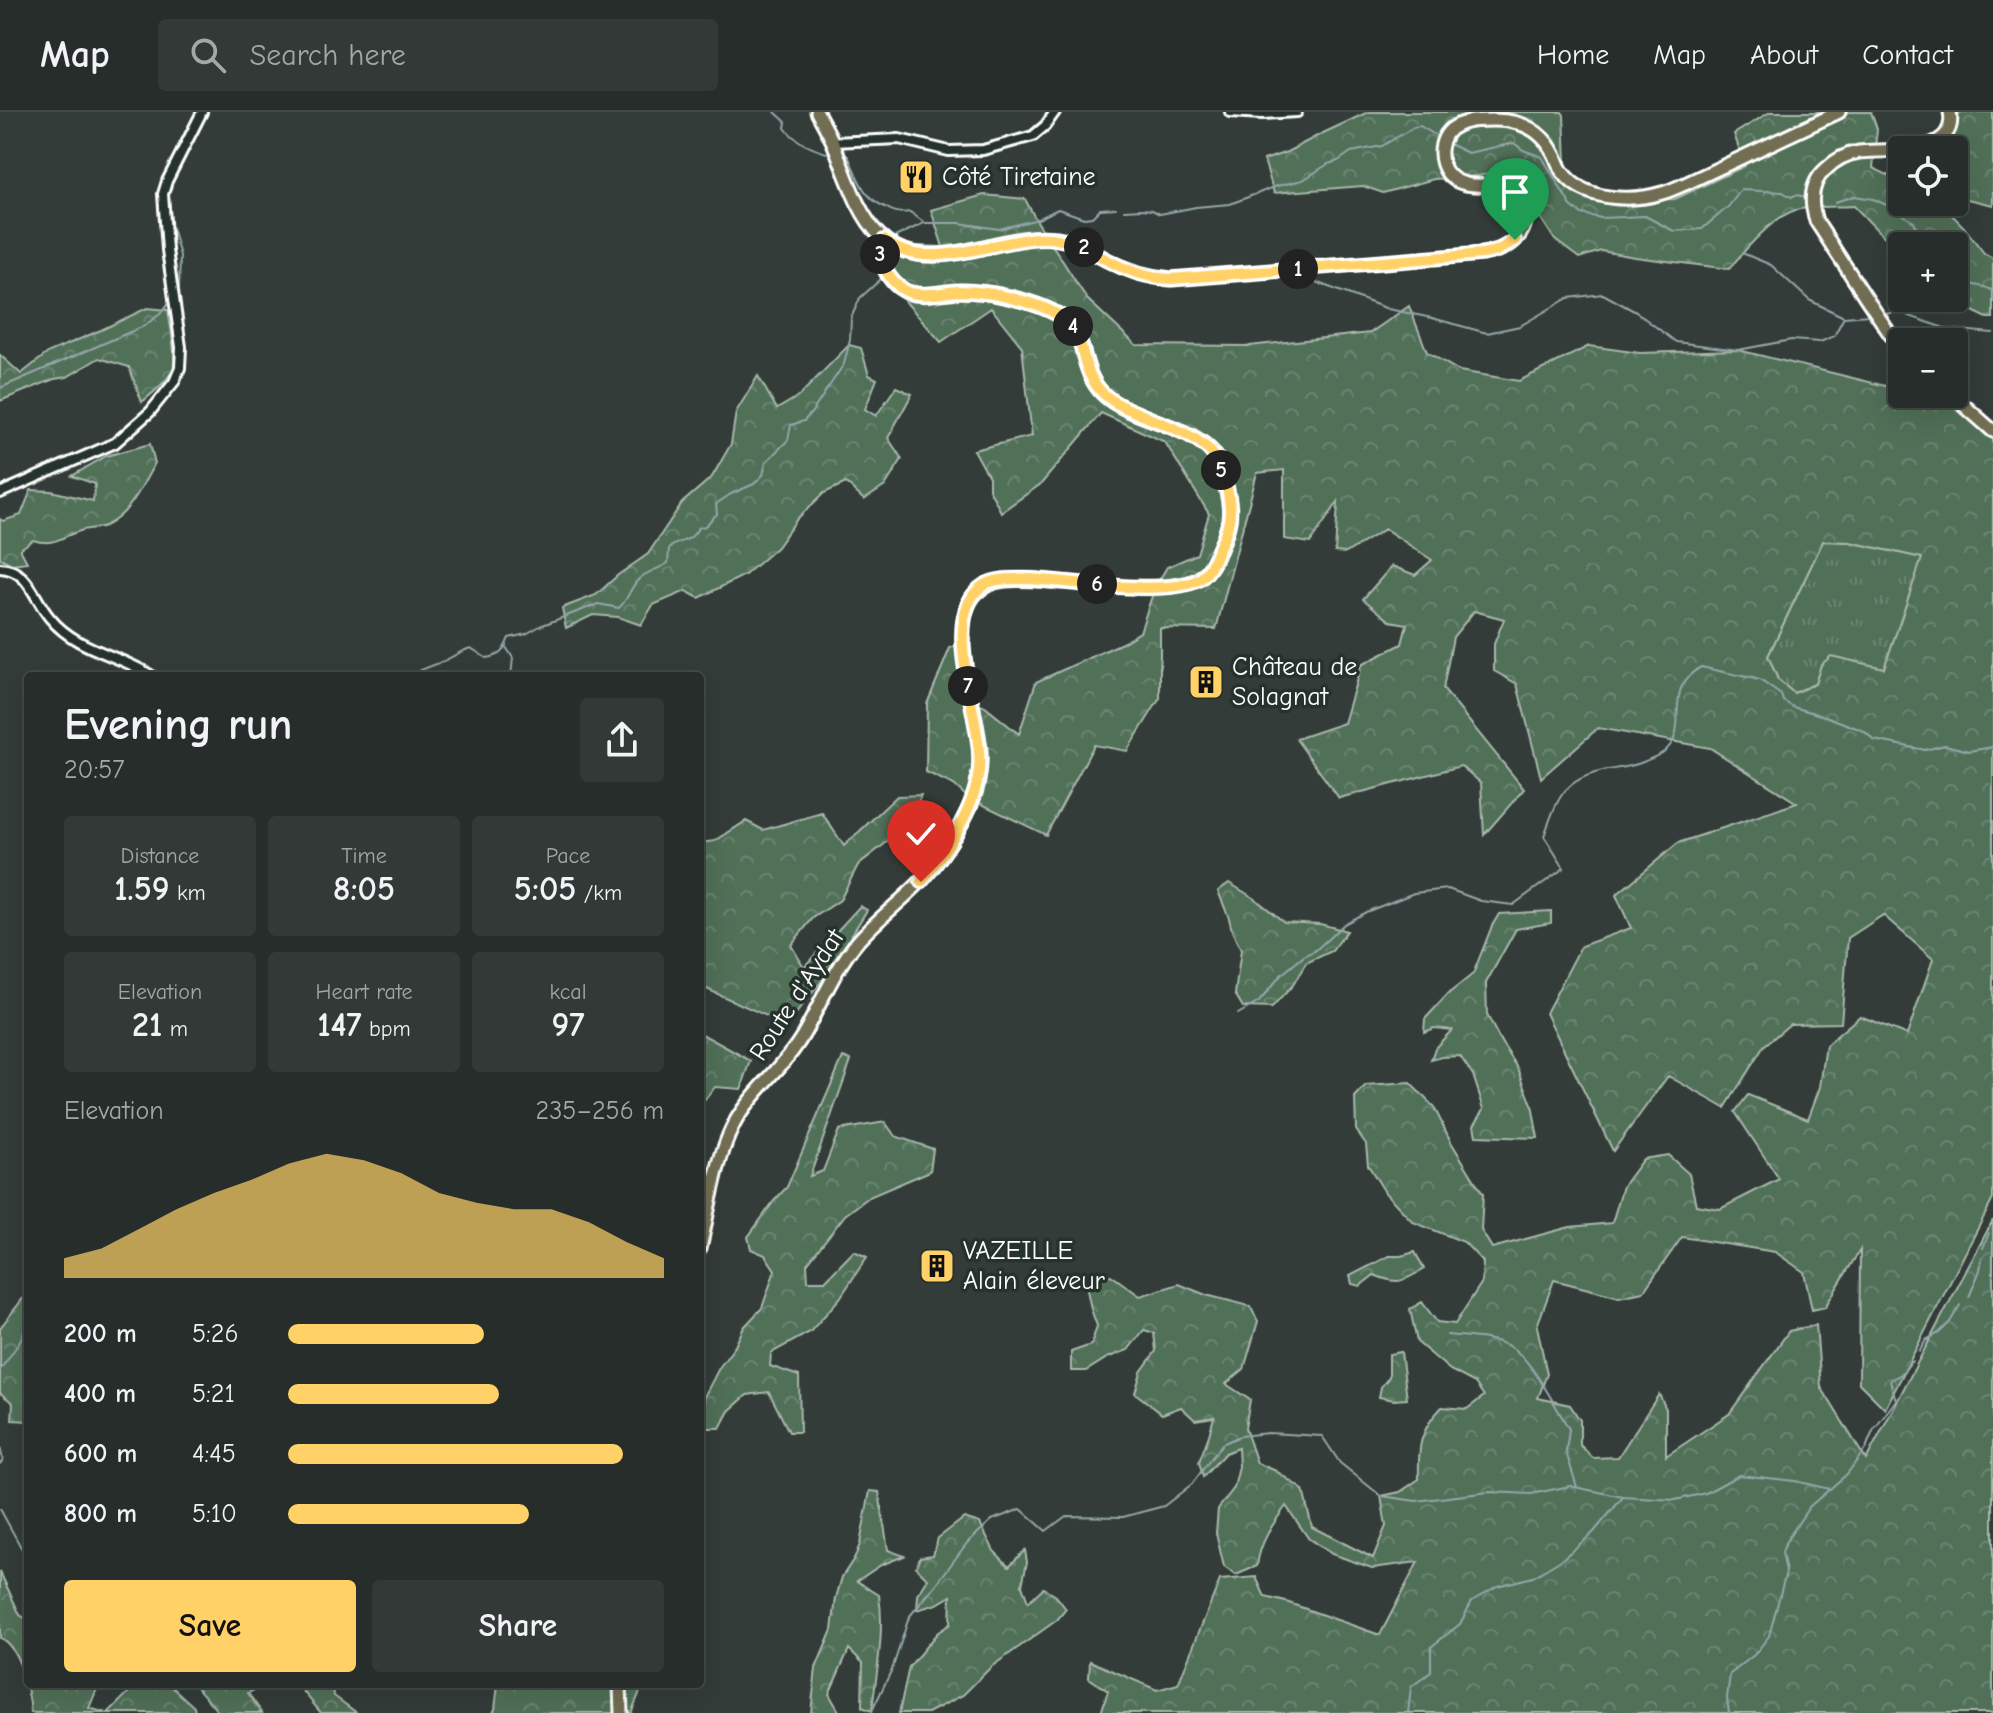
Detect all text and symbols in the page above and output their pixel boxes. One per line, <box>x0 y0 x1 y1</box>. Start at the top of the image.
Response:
search box <box>158 19 718 91</box>
text: Map <box>40 33 110 77</box>
icon: search <box>186 33 230 77</box>
text: Search here <box>250 38 406 73</box>
text: Home <box>1537 39 1609 71</box>
text: Map <box>1653 39 1706 71</box>
text: About <box>1750 39 1818 71</box>
text: Contact <box>1862 39 1953 71</box>
map controls <box>1888 136 1968 408</box>
button: locate <box>1888 136 1968 216</box>
restaurant icon: Côté Tiretaine <box>897 158 935 196</box>
pin <box>1481 158 1549 240</box>
place label: Côté Tiretaine <box>942 162 1096 192</box>
icon: arrive <box>1493 170 1537 214</box>
pin: 2 <box>1064 227 1104 267</box>
button: + <box>1888 232 1968 312</box>
pin: 3 <box>860 234 900 274</box>
text: 2 <box>1079 234 1089 260</box>
text: 3 <box>875 241 885 267</box>
pin: 1 <box>1278 249 1318 289</box>
text: 1 <box>1294 256 1302 282</box>
pin: 4 <box>1053 306 1093 346</box>
text: 4 <box>1068 313 1078 339</box>
button: − <box>1888 328 1968 408</box>
pin: 5 <box>1201 450 1241 490</box>
text: 5 <box>1215 457 1227 483</box>
pin: 6 <box>1077 564 1117 604</box>
text: 6 <box>1091 571 1103 597</box>
place label: Château de Solagnat <box>1232 652 1357 712</box>
building icon: Château de Solagnat <box>1187 663 1225 701</box>
pin: 7 <box>948 666 988 706</box>
text: 7 <box>963 673 973 699</box>
button: share <box>580 698 664 782</box>
text: Evening run <box>64 699 292 750</box>
text: 20:57 <box>64 755 125 785</box>
pin <box>887 800 955 882</box>
icon: check <box>899 812 943 856</box>
text: Distance <box>121 843 199 869</box>
text: Time <box>341 843 387 869</box>
text: Pace <box>546 843 590 869</box>
text: 1.59 <box>114 869 170 909</box>
text: 8:05 <box>333 869 395 909</box>
text: 5:05 <box>514 869 576 909</box>
text: km <box>170 880 206 906</box>
text: /km <box>576 880 622 906</box>
street label: Route d'Aydat <box>743 922 851 1066</box>
text: Elevation <box>118 979 202 1005</box>
text: Heart rate <box>316 979 413 1005</box>
text: kcal <box>550 979 586 1005</box>
text: 21 <box>132 1005 162 1045</box>
text: 147 <box>317 1005 362 1045</box>
text: 97 <box>551 1005 585 1045</box>
text: m <box>162 1016 188 1042</box>
text: bpm <box>362 1016 411 1042</box>
text: Elevation <box>64 1096 164 1126</box>
text: 235–256 m <box>536 1096 664 1126</box>
place label: VAZEILLE Alain éleveur <box>963 1236 1106 1296</box>
building icon: VAZEILLE Alain éleveur <box>918 1247 956 1285</box>
text: 200 m <box>64 1319 137 1349</box>
text: 5:26 <box>192 1319 239 1349</box>
text: 400 m <box>64 1379 136 1409</box>
text: 5:21 <box>192 1379 235 1409</box>
text: 600 m <box>64 1439 137 1469</box>
text: 4:45 <box>192 1439 236 1469</box>
text: 800 m <box>64 1499 137 1529</box>
text: 5:10 <box>192 1499 237 1529</box>
button: Save <box>64 1580 356 1672</box>
button: Share <box>372 1580 664 1672</box>

